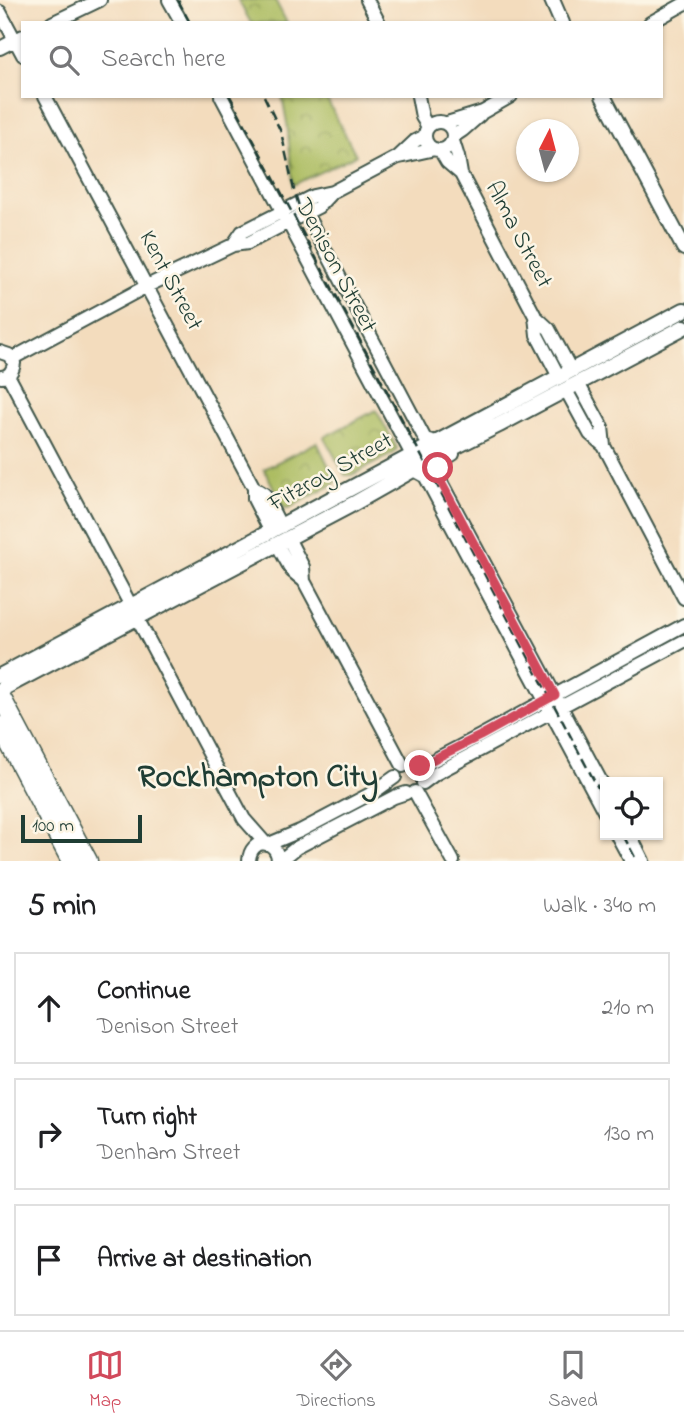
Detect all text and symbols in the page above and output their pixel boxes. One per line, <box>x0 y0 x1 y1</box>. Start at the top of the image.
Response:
search box <box>21 21 663 98</box>
icon: search <box>45 41 83 79</box>
text: Search here <box>101 41 226 79</box>
north arrow <box>516 119 579 182</box>
street label: Alma Street <box>475 175 561 295</box>
street label: Denison Street <box>284 192 385 339</box>
street label: Kent Street <box>129 225 211 337</box>
street label: Fitzroy Street <box>261 424 400 523</box>
route start <box>422 452 453 483</box>
route end <box>404 750 435 781</box>
district label: Rockhampton City <box>138 755 378 803</box>
map controls <box>600 777 663 840</box>
button: locate <box>600 777 663 840</box>
scale bar <box>21 812 142 844</box>
text: 100 m <box>32 813 74 840</box>
text: 5 min <box>28 885 96 929</box>
text: Walk · 340 m <box>543 890 656 923</box>
text: Continue <box>97 973 190 1011</box>
icon: ahead <box>30 989 68 1027</box>
text: 210 m <box>602 992 654 1025</box>
text: Denison Street <box>97 1011 238 1044</box>
text: Turn right <box>97 1099 197 1137</box>
icon: right <box>30 1115 68 1153</box>
text: 130 m <box>604 1118 654 1151</box>
text: Denham Street <box>97 1137 240 1170</box>
icon: arrive <box>30 1241 68 1279</box>
text: Arrive at destination <box>97 1241 312 1279</box>
tab: Map <box>86 1346 124 1415</box>
tab: Directions <box>297 1346 376 1415</box>
tab: Saved <box>548 1346 598 1415</box>

